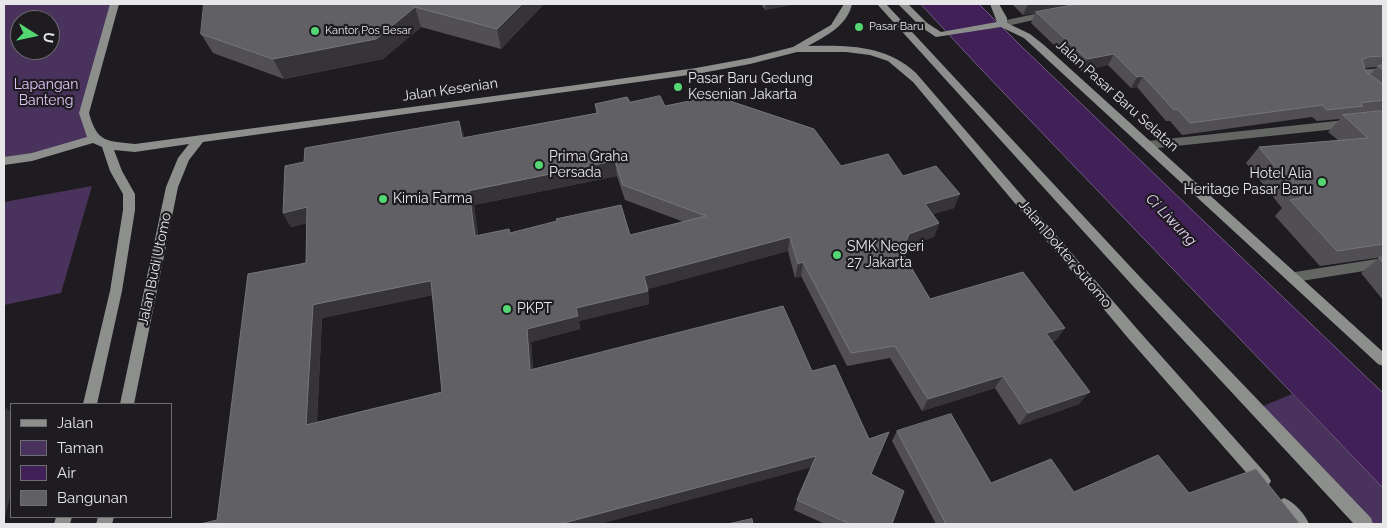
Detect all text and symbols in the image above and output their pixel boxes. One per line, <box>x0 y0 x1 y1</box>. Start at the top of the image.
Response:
north arrow <box>10 10 60 60</box>
place label: Pasar Baru <box>869 20 923 34</box>
marker: Pasar Baru <box>853 21 865 33</box>
place label: Kantor Pos Besar <box>325 24 412 38</box>
marker: Kantor Pos Besar <box>309 25 321 37</box>
text: U <box>40 31 58 44</box>
street label: Jalan Pasar Baru Selatan <box>1052 37 1182 155</box>
place label: Pasar Baru Gedung Kesenian Jakarta <box>688 71 813 104</box>
street label: Jalan Kesenian <box>401 75 499 105</box>
park label: Lapangan Banteng <box>14 77 78 110</box>
marker: Pasar Baru Gedung Kesenian Jakarta <box>672 81 684 93</box>
place label: Prima Graha Persada <box>549 149 628 182</box>
marker: Prima Graha Persada <box>533 159 545 171</box>
place label: Hotel Alia Heritage Pasar Baru <box>1184 166 1312 198</box>
marker: Hotel Alia Heritage Pasar Baru <box>1316 176 1328 188</box>
water label: Ci Liwung <box>1142 190 1200 250</box>
place label: Kimia Farma <box>393 191 473 207</box>
marker: Kimia Farma <box>377 193 389 205</box>
street label: Jalan Dokter Sutomo <box>1015 197 1115 311</box>
street label: Jalan Budi Utomo <box>135 211 175 327</box>
place label: SMK Negeri 27 Jakarta <box>847 239 924 272</box>
marker: SMK Negeri 27 Jakarta <box>831 249 843 261</box>
place label: PKPT <box>517 301 552 317</box>
marker: PKPT <box>501 303 513 315</box>
legend <box>10 403 172 518</box>
text: Jalan <box>57 414 93 432</box>
text: Taman <box>57 439 103 457</box>
text: Air <box>57 464 76 482</box>
text: Bangunan <box>57 489 128 507</box>

